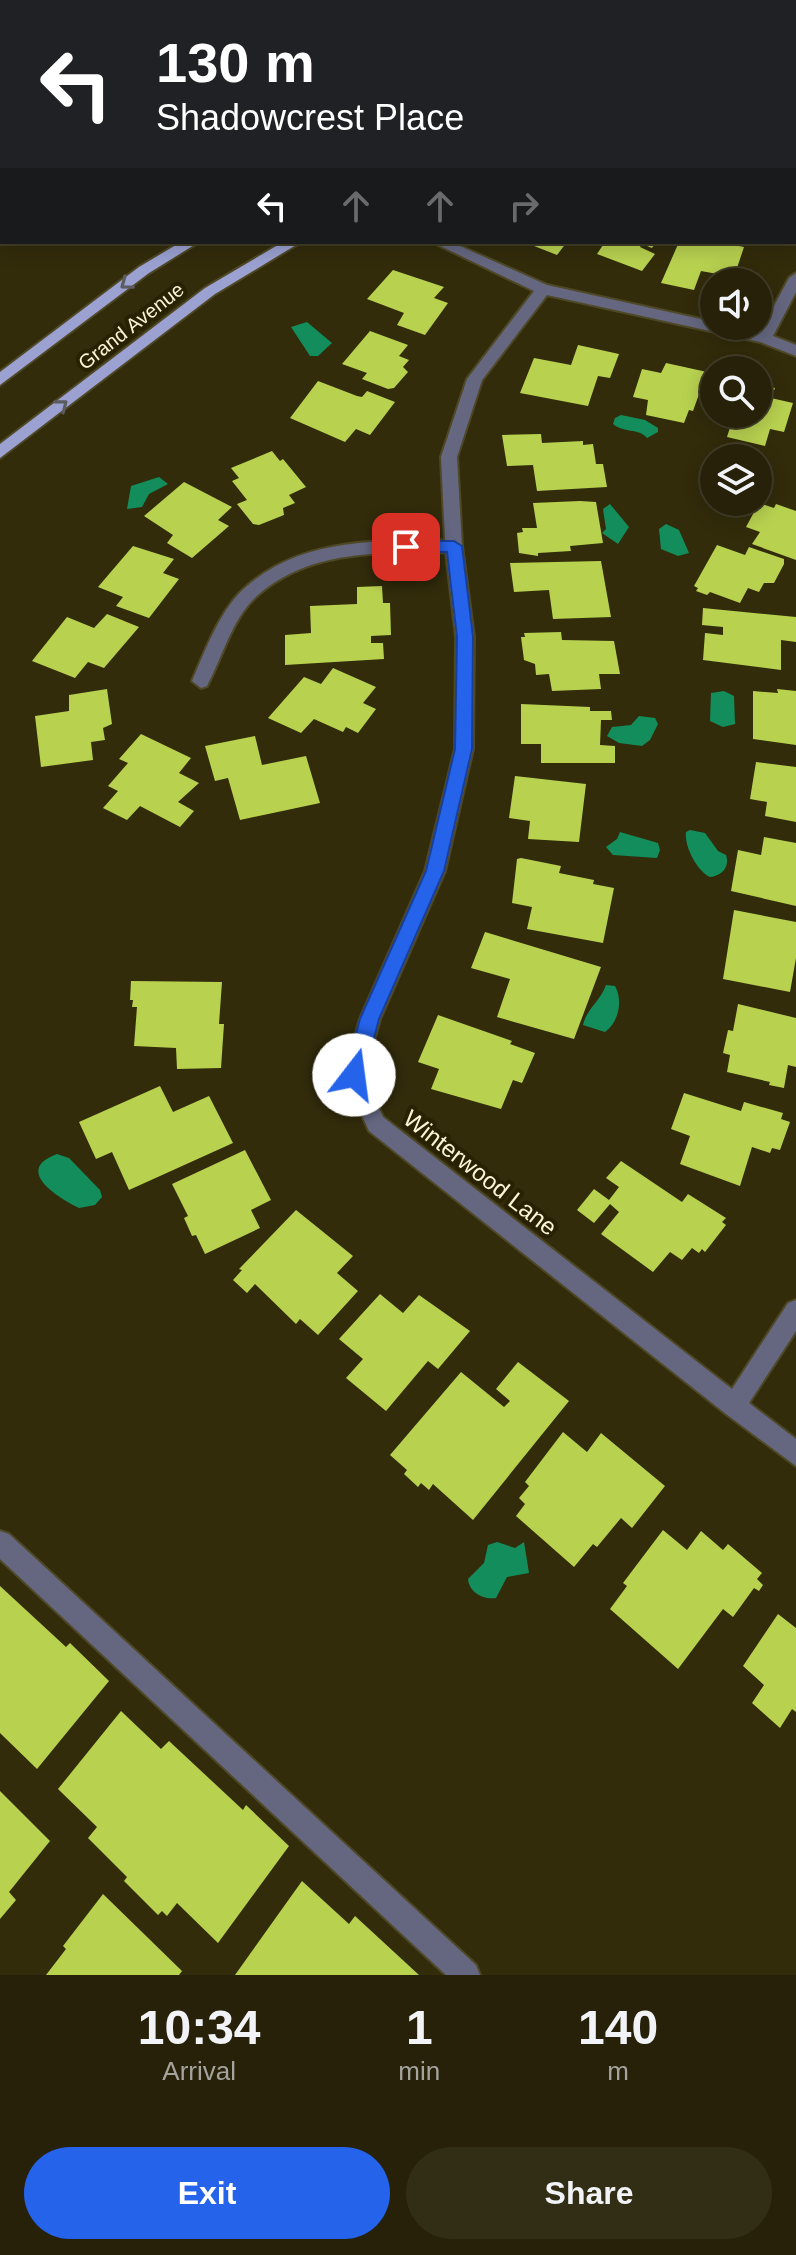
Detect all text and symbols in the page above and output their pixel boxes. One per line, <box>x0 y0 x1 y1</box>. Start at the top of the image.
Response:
text: 130 m <box>156 31 315 94</box>
icon: left <box>24 32 128 136</box>
text: Shadowcrest Place <box>156 97 464 138</box>
icon: left <box>250 184 294 228</box>
icon: ahead <box>334 184 378 228</box>
icon: ahead <box>418 184 462 228</box>
icon: right <box>502 184 546 228</box>
map controls <box>700 268 772 516</box>
button: sound <box>700 268 772 340</box>
one-way arrow <box>121 274 135 288</box>
street label: Grand Avenue <box>74 278 188 374</box>
button: search <box>700 356 772 428</box>
one-way arrow <box>53 400 68 414</box>
button: layers <box>700 444 772 516</box>
pin <box>372 513 440 581</box>
icon: arrive <box>384 525 428 569</box>
position arrow <box>312 1033 396 1117</box>
street label: Winterwood Lane <box>398 1104 562 1241</box>
text: 10:34 <box>138 2001 261 2054</box>
text: 1 <box>406 2001 433 2054</box>
text: 140 <box>578 2001 658 2054</box>
text: Arrival <box>162 2056 236 2086</box>
text: min <box>398 2056 440 2086</box>
text: m <box>607 2056 629 2086</box>
button: Exit <box>24 2147 390 2239</box>
button: Share <box>406 2147 772 2239</box>

